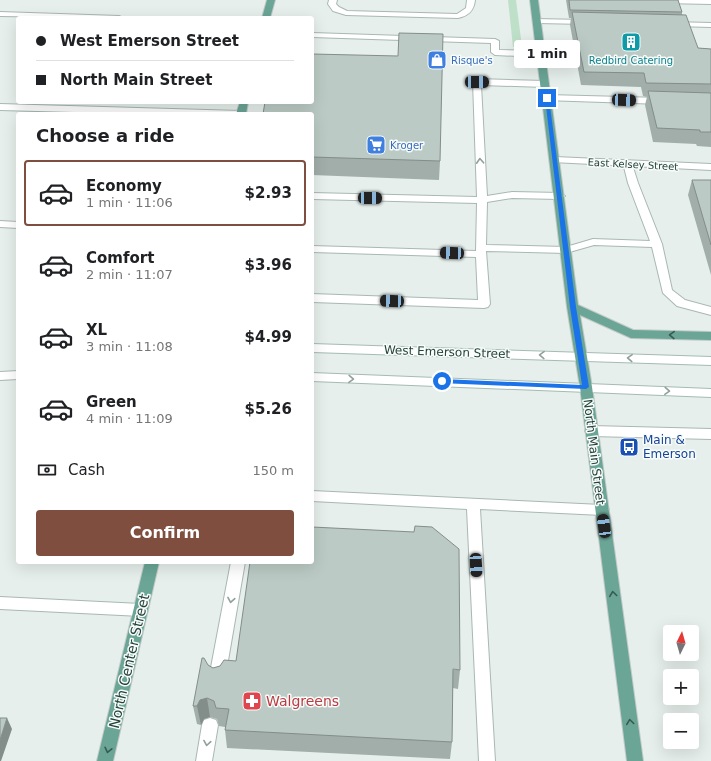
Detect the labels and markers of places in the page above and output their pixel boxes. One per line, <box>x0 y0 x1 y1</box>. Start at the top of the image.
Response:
building icon: Redbird Catering <box>620 31 642 53</box>
shop icon: Risque's <box>426 49 448 71</box>
place label: Risque's <box>451 55 493 66</box>
place label: Redbird Catering <box>589 55 673 66</box>
supermarket icon: Kroger <box>365 134 387 156</box>
place label: Kroger <box>390 140 424 151</box>
place label: Main & Emerson <box>643 433 696 461</box>
bus stop icon: Main & Emerson <box>618 436 640 458</box>
pharmacy icon: Walgreens <box>241 690 263 712</box>
place label: Walgreens <box>266 693 339 709</box>

